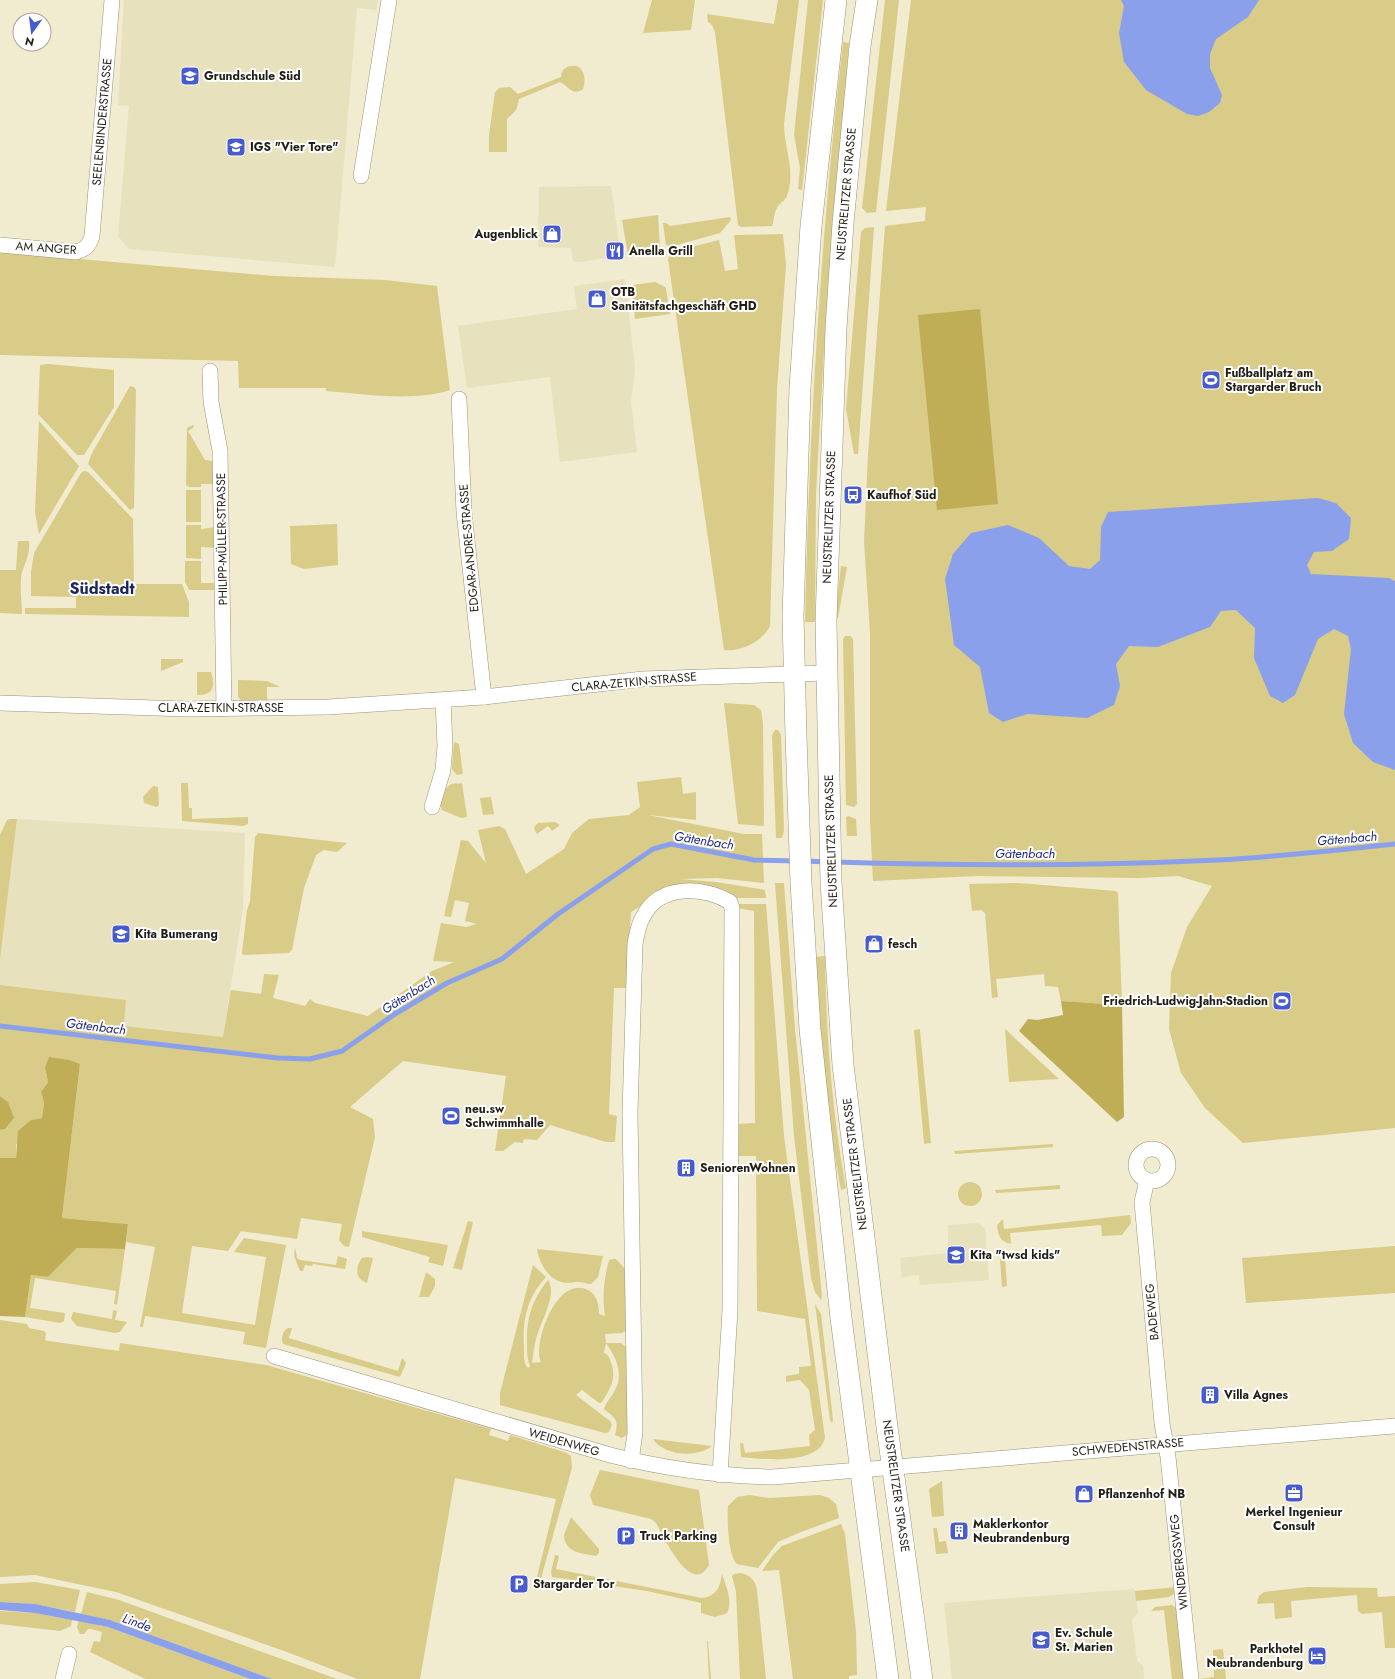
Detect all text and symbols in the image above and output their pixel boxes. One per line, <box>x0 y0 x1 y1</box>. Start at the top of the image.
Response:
north arrow <box>12 12 52 52</box>
text: N <box>23 33 36 51</box>
street label: SEELENBINDERSTRASSE <box>87 57 117 187</box>
school or university icon: Grundschule Süd <box>179 65 201 87</box>
place label: Grundschule Süd <box>204 67 301 85</box>
street label: NEUSTRELITZER STRASSE <box>831 127 861 261</box>
school or university icon: IGS "Vier Tore" <box>225 136 247 158</box>
place label: IGS "Vier Tore" <box>250 138 339 156</box>
shop icon: Augenblick <box>541 223 563 245</box>
place label: Augenblick <box>474 225 538 243</box>
street label: AM ANGER <box>15 237 77 259</box>
restaurant icon: Anella Grill <box>604 240 626 262</box>
place label: Anella Grill <box>628 242 693 260</box>
place label: OTB Sanitätsfachgeschäft GHD <box>611 283 757 315</box>
shop icon: OTB Sanitätsfachgeschäft GHD <box>586 288 608 310</box>
place label: Fußballplatz am Stargarder Bruch <box>1225 364 1322 396</box>
sports icon: Fußballplatz am Stargarder Bruch <box>1200 369 1222 391</box>
street label: NEUSTRELITZER STRASSE <box>818 450 840 584</box>
street label: PHILIPP-MÜLLER-STRASSE <box>212 473 232 605</box>
street label: EDGAR-ANDRE-STRASSE <box>454 483 484 613</box>
bus stop icon: Kaufhof Süd <box>842 484 864 506</box>
place label: Kaufhof Süd <box>867 486 936 504</box>
district label: Südstadt <box>69 577 135 600</box>
street label: CLARA-ZETKIN-STRASSE <box>571 668 697 696</box>
street label: CLARA-ZETKIN-STRASSE <box>158 699 284 717</box>
street label: NEUSTRELITZER STRASSE <box>820 774 842 908</box>
water label: Gätenbach <box>673 826 735 855</box>
water label: Gätenbach <box>1316 826 1378 851</box>
water label: Gätenbach <box>995 844 1055 863</box>
school or university icon: Kita Bumerang <box>110 923 132 945</box>
place label: Kita Bumerang <box>135 925 218 943</box>
shop icon: fesch <box>863 933 885 955</box>
place label: fesch <box>888 935 917 953</box>
water label: Gätenbach <box>378 970 439 1018</box>
sports icon: Friedrich-Ludwig-Jahn-Stadion <box>1271 990 1293 1012</box>
place label: Friedrich-Ludwig-Jahn-Stadion <box>1103 992 1268 1010</box>
water label: Gätenbach <box>65 1013 127 1040</box>
street label: NEUSTRELITZER STRASSE <box>838 1097 872 1231</box>
place label: neu.sw Schwimmhalle <box>465 1100 544 1132</box>
sports icon: neu.sw Schwimmhalle <box>440 1105 462 1127</box>
building icon: SeniorenWohnen <box>675 1157 697 1179</box>
place label: SeniorenWohnen <box>700 1159 796 1177</box>
school or university icon: Kita "twsd kids" <box>945 1244 967 1266</box>
place label: Kita "twsd kids" <box>970 1246 1060 1264</box>
street label: BADEWEG <box>1141 1283 1163 1341</box>
building icon: Villa Agnes <box>1199 1384 1221 1406</box>
place label: Villa Agnes <box>1223 1386 1289 1404</box>
street label: NEUSTRELITZER STRASSE <box>878 1419 914 1553</box>
street label: WEIDENWEG <box>526 1423 602 1461</box>
street label: SCHWEDENSTRASSE <box>1071 1433 1185 1461</box>
office icon: Merkel Ingenieur Consult <box>1283 1482 1305 1504</box>
shop icon: Pflanzenhof NB <box>1073 1483 1095 1505</box>
place label: Pflanzenhof NB <box>1098 1485 1185 1503</box>
place label: Merkel Ingenieur Consult <box>1246 1503 1342 1535</box>
street label: WINDBERGSWEG <box>1165 1513 1193 1611</box>
place label: Maklerkontor Neubrandenburg <box>973 1515 1070 1547</box>
building icon: Maklerkontor Neubrandenburg <box>948 1520 970 1542</box>
parking icon: Truck Parking <box>615 1525 637 1547</box>
place label: Truck Parking <box>640 1527 717 1545</box>
parking icon: Stargarder Tor <box>508 1573 530 1595</box>
place label: Stargarder Tor <box>533 1575 615 1593</box>
water label: Linde <box>120 1609 154 1637</box>
place label: Ev. Schule St. Marien <box>1055 1624 1113 1656</box>
school or university icon: Ev. Schule St. Marien <box>1030 1629 1052 1651</box>
place label: Parkhotel Neubrandenburg <box>1206 1640 1303 1672</box>
hotel icon: Parkhotel Neubrandenburg <box>1306 1645 1328 1667</box>

